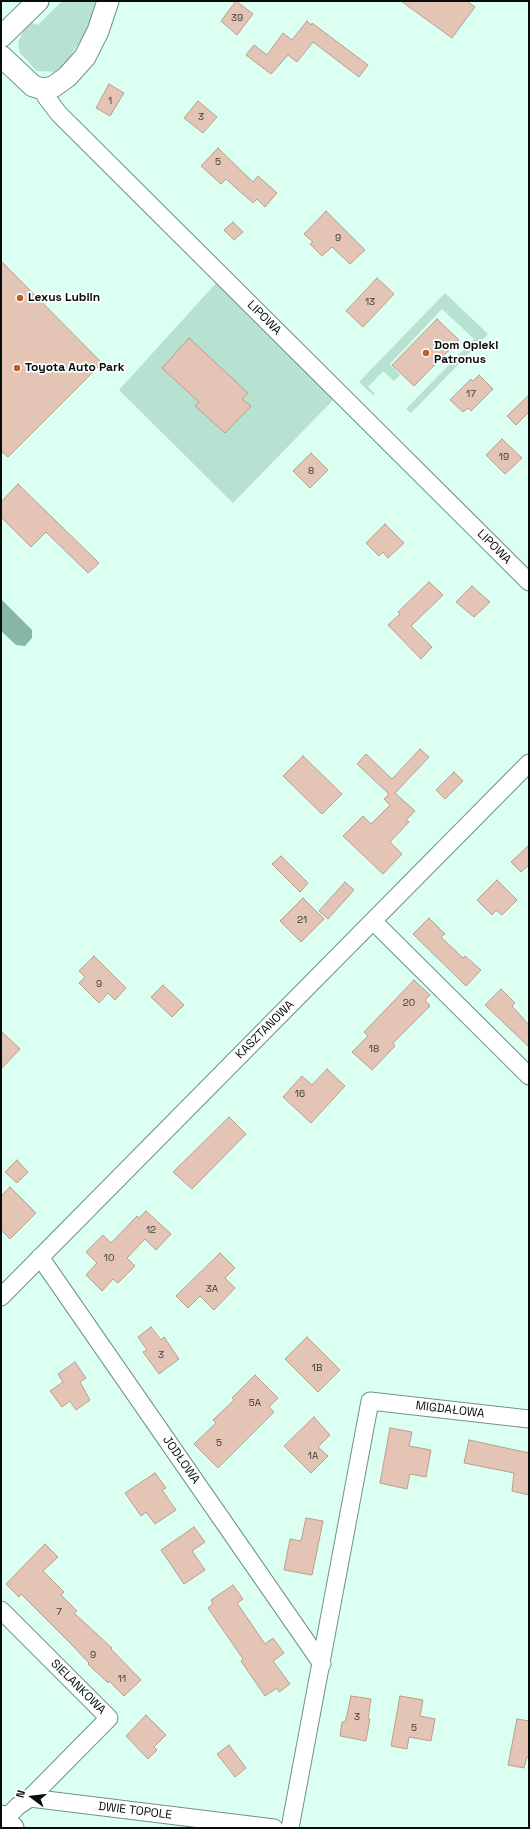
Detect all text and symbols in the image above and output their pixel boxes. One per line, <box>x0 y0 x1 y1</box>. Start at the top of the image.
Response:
house number: 39 <box>231 12 243 24</box>
house number: 1 <box>108 95 112 107</box>
house number: 3 <box>198 111 204 123</box>
house number: 5 <box>215 156 221 168</box>
house number: 9 <box>335 232 341 244</box>
place label: Lexus Lublin <box>28 291 100 305</box>
marker: Lexus Lublin <box>15 293 25 303</box>
house number: 13 <box>365 296 375 308</box>
street label: LIPOWA <box>244 298 284 338</box>
place label: Dom Opieki Patronus <box>434 339 498 367</box>
marker: Dom Opieki Patronus <box>421 348 431 358</box>
place label: Toyota Auto Park <box>25 361 125 375</box>
marker: Toyota Auto Park <box>12 363 22 373</box>
house number: 17 <box>466 388 476 400</box>
house number: 19 <box>499 451 509 463</box>
house number: 8 <box>308 465 314 477</box>
street label: LIPOWA <box>474 527 514 567</box>
house number: 21 <box>297 914 307 926</box>
house number: 9 <box>96 978 102 990</box>
house number: 20 <box>403 997 415 1009</box>
street label: KASZTANOWA <box>233 998 297 1062</box>
house number: 18 <box>369 1043 379 1055</box>
house number: 16 <box>295 1088 305 1100</box>
house number: 12 <box>146 1224 156 1236</box>
house number: 10 <box>104 1252 114 1264</box>
house number: 3A <box>206 1283 218 1295</box>
house number: 3 <box>158 1349 164 1361</box>
house number: 1B <box>312 1362 322 1374</box>
house number: 5A <box>249 1397 261 1409</box>
street label: MIGDAŁOWA <box>415 1399 485 1421</box>
street label: JODŁOWA <box>159 1433 203 1487</box>
house number: 5 <box>216 1437 222 1449</box>
house number: 1A <box>308 1450 318 1462</box>
house number: 7 <box>56 1606 62 1618</box>
house number: 9 <box>90 1649 96 1661</box>
street label: SIELANKOWA <box>48 1657 108 1717</box>
house number: 11 <box>118 1673 126 1685</box>
house number: 3 <box>354 1711 360 1723</box>
house number: 5 <box>411 1722 417 1734</box>
north arrow <box>12 1777 52 1817</box>
text: N <box>13 1789 28 1799</box>
street label: DWIE TOPOLE <box>97 1799 173 1823</box>

